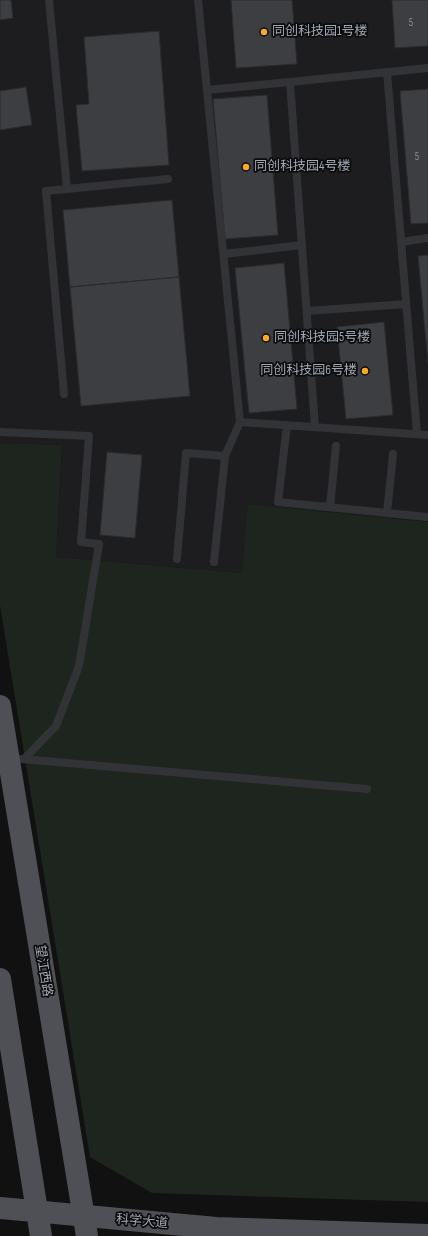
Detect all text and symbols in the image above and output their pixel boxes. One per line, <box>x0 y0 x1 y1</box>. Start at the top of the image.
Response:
house number: 5 <box>409 16 413 30</box>
place label: 同创科技园1号楼 <box>272 24 368 40</box>
marker: 同创科技园1号楼 <box>259 27 269 37</box>
house number: 5 <box>415 150 419 164</box>
place label: 同创科技园4号楼 <box>254 159 350 175</box>
marker: 同创科技园4号楼 <box>241 162 251 172</box>
place label: 同创科技园5号楼 <box>274 330 370 346</box>
marker: 同创科技园5号楼 <box>261 333 271 343</box>
place label: 同创科技园6号楼 <box>260 363 357 379</box>
marker: 同创科技园6号楼 <box>360 366 370 376</box>
street label: 望江西路 <box>31 944 55 998</box>
street label: 科学大道 <box>115 1212 169 1232</box>

